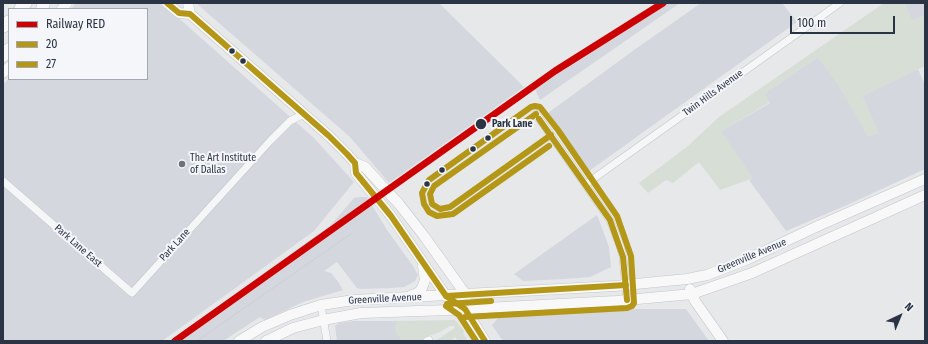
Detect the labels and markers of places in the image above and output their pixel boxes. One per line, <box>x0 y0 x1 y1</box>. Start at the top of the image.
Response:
unlabelled marker <box>227 46 237 56</box>
unlabelled marker <box>238 56 248 66</box>
marker: Park Lane <box>474 117 488 131</box>
place label: Park Lane <box>492 118 533 130</box>
unlabelled marker <box>483 133 493 143</box>
unlabelled marker <box>468 144 478 154</box>
place label: The Art Institute of Dallas <box>190 152 256 176</box>
marker: The Art Institute of Dallas <box>177 159 187 169</box>
unlabelled marker <box>437 165 447 175</box>
unlabelled marker <box>422 179 432 189</box>

